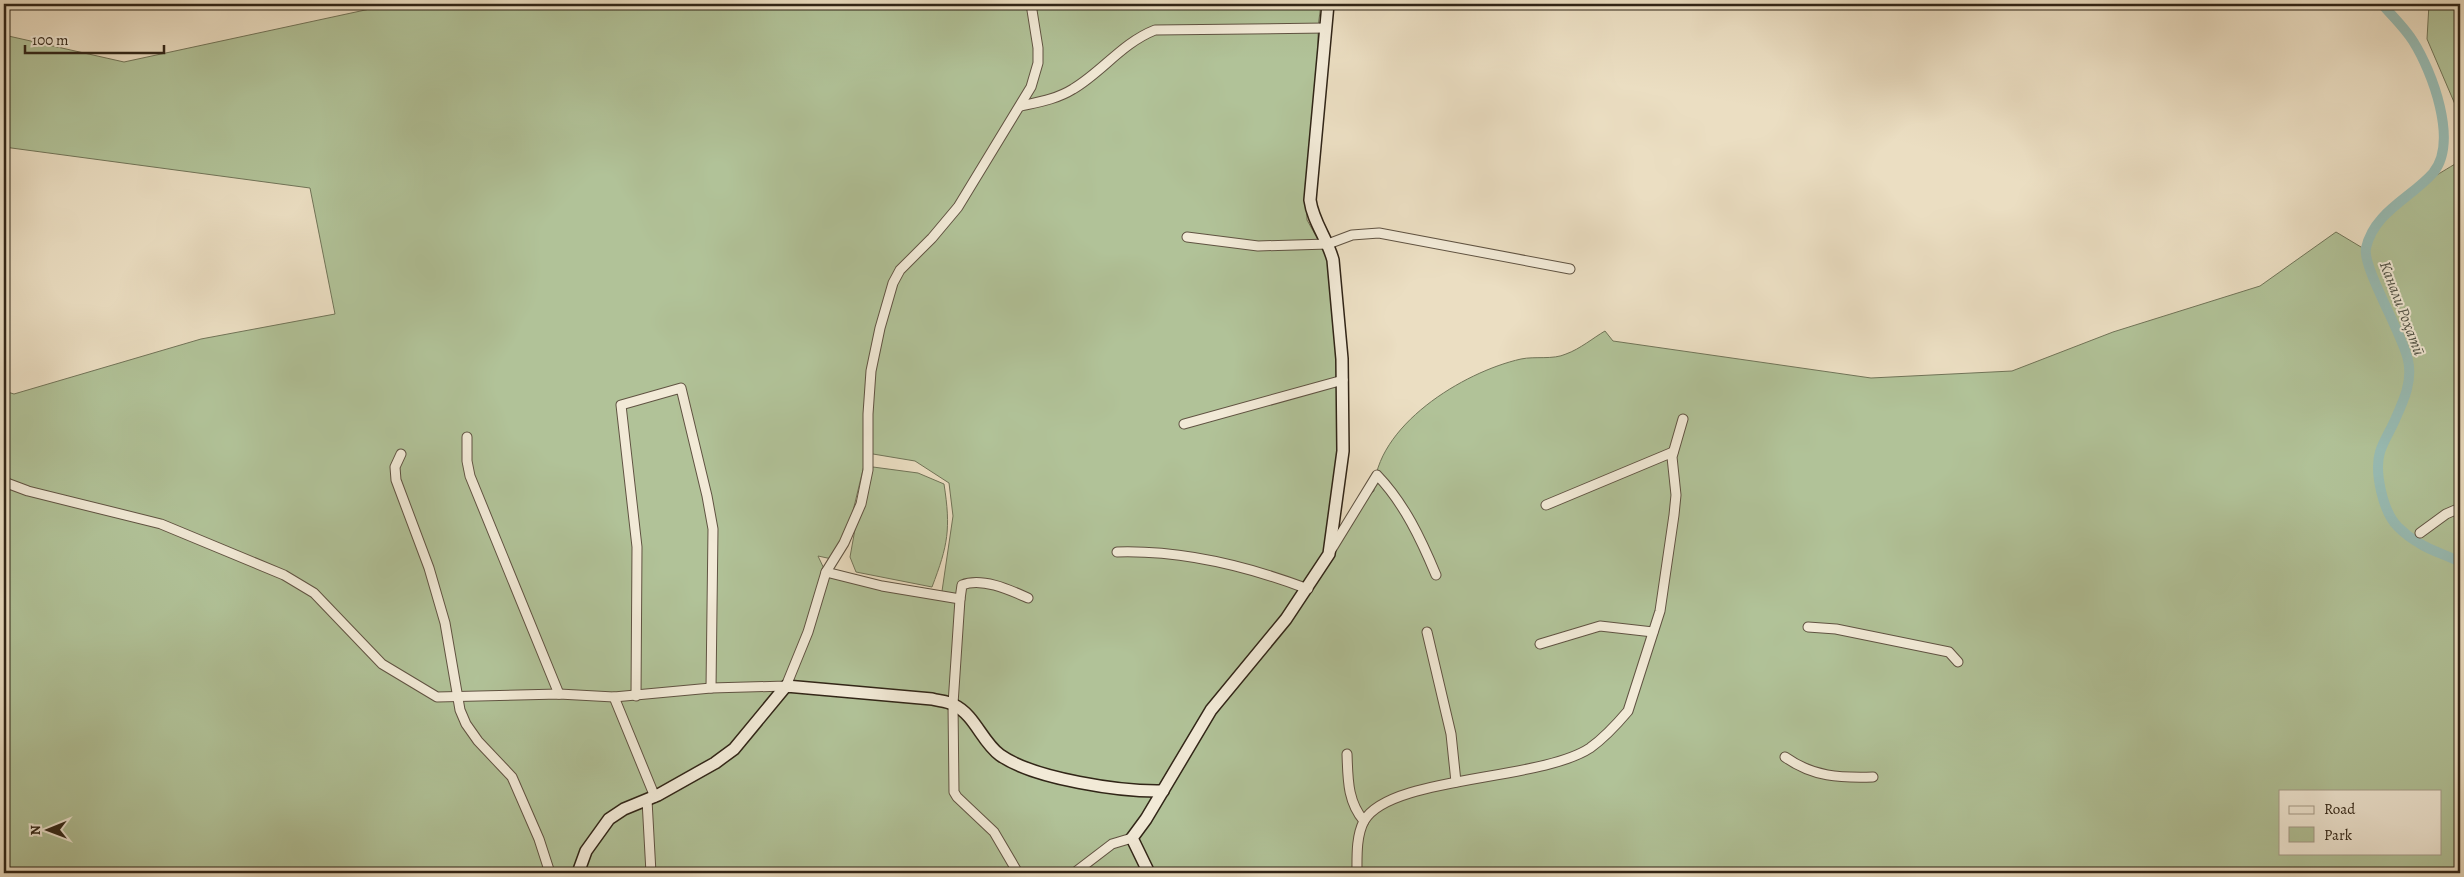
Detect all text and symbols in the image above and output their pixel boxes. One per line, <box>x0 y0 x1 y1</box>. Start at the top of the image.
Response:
scale bar <box>25 22 164 54</box>
text: 100 m <box>32 30 69 50</box>
water label: Канали Роҳатӣ <box>2374 258 2430 359</box>
legend <box>2279 790 2442 854</box>
text: Road <box>2324 799 2356 819</box>
north arrow <box>22 804 72 854</box>
text: N <box>26 825 45 835</box>
text: Park <box>2324 825 2353 845</box>

